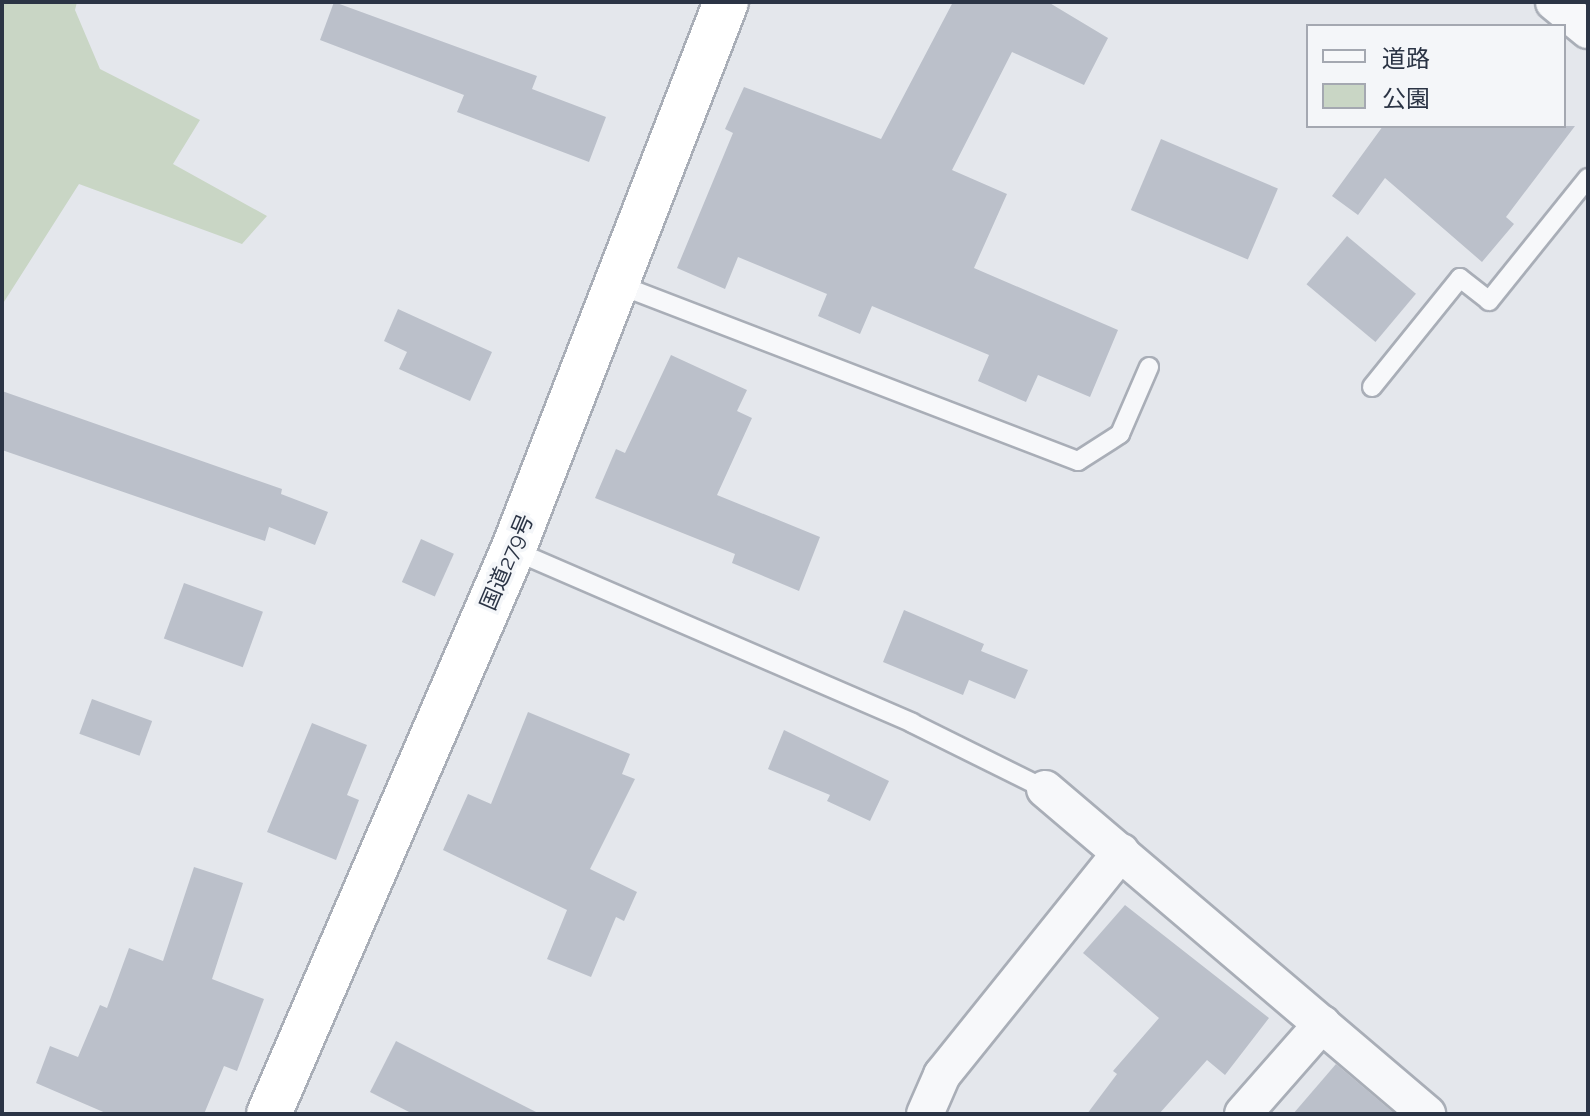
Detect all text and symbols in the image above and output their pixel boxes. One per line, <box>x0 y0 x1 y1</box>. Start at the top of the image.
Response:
legend <box>1306 24 1566 128</box>
text: 道路 <box>1382 44 1430 73</box>
text: 公園 <box>1382 84 1430 113</box>
street label: 国道279号 <box>475 510 539 614</box>

